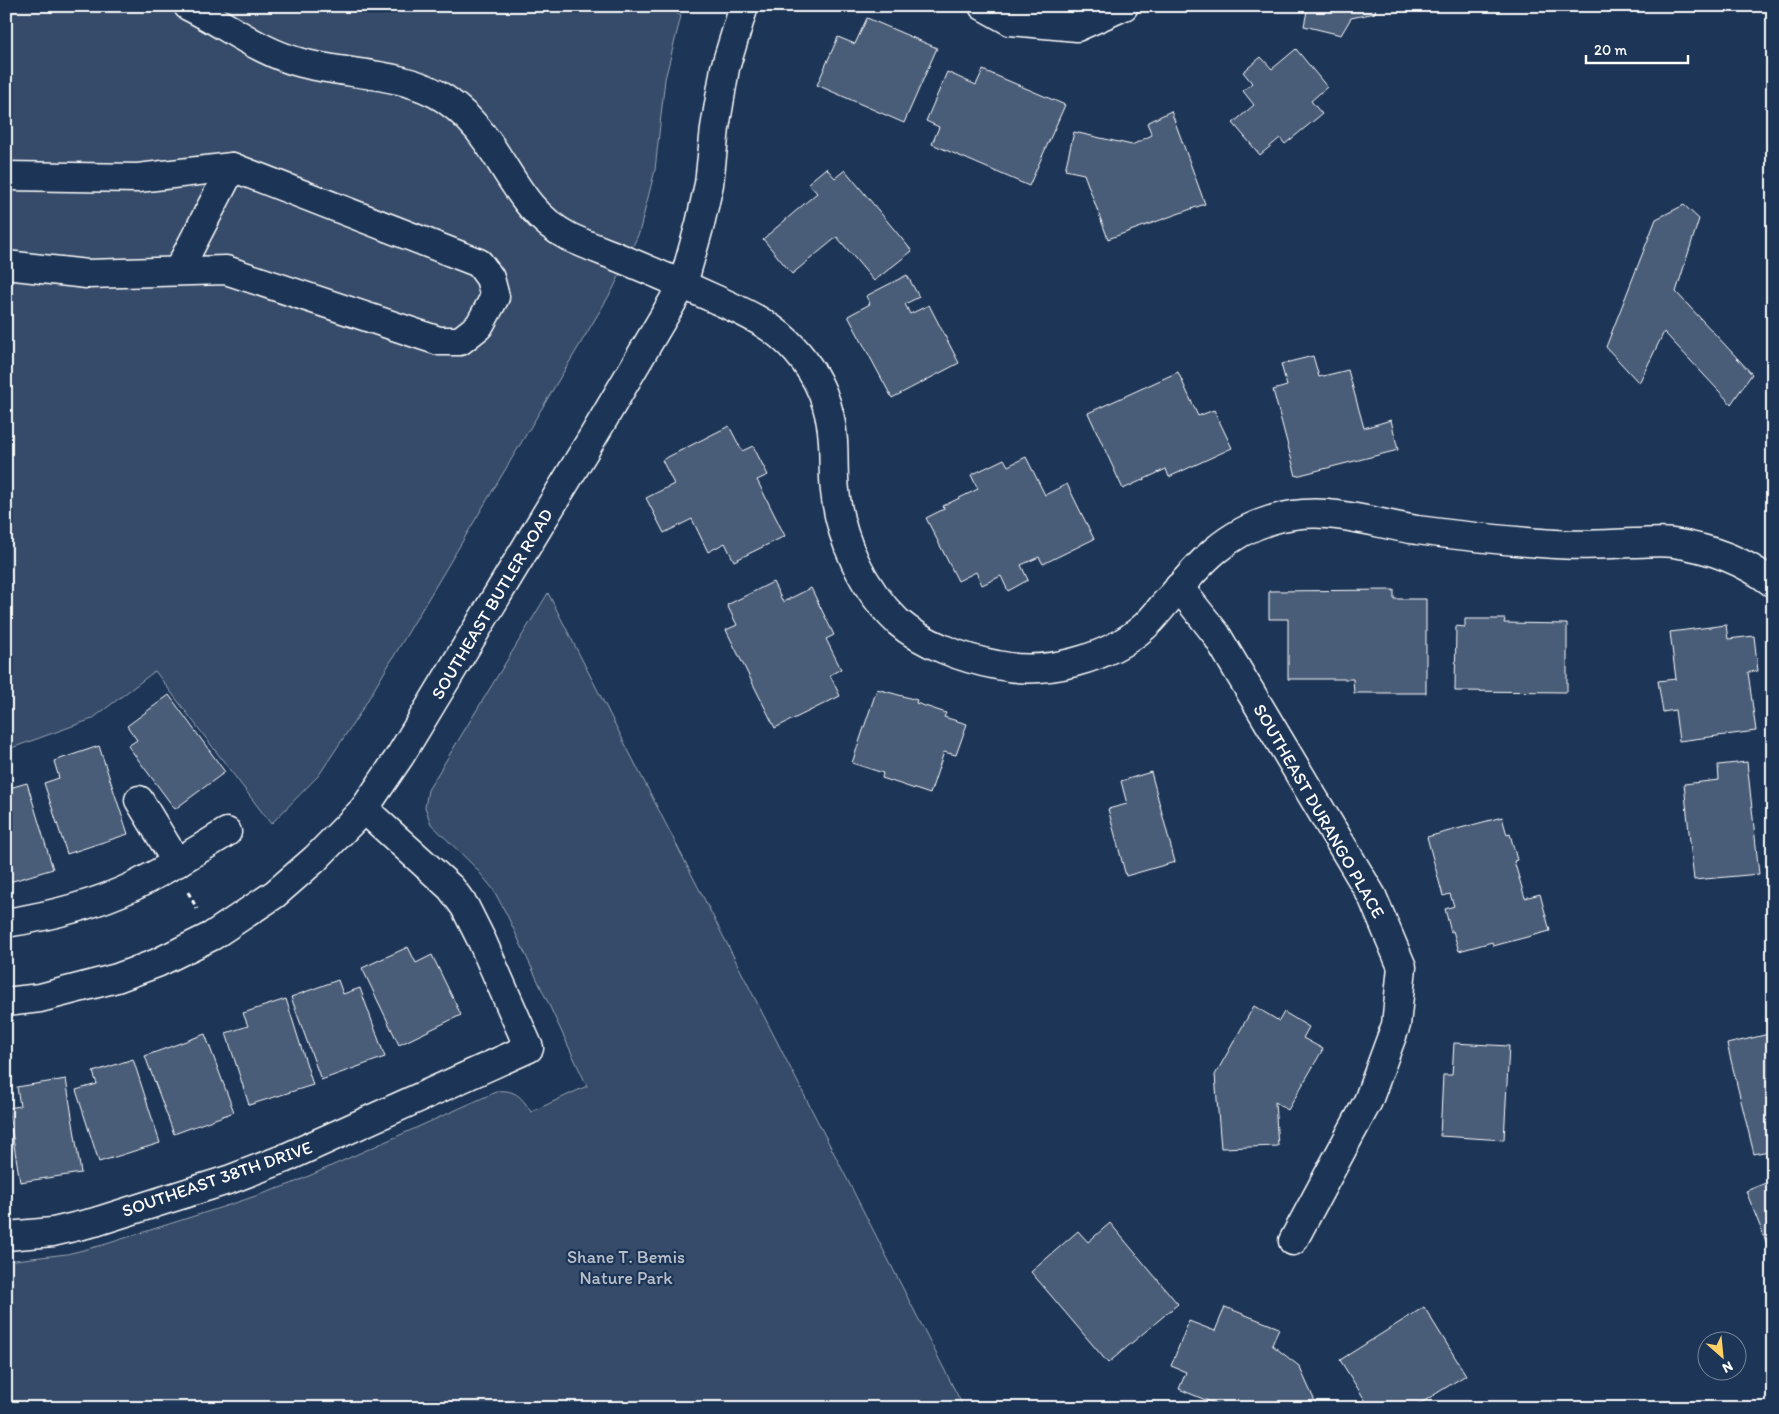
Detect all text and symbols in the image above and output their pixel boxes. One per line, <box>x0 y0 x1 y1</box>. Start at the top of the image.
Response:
scale bar <box>1586 32 1689 64</box>
text: 20 m <box>1594 41 1628 59</box>
street label: SOUTHEAST BUTLER ROAD <box>426 505 558 703</box>
street label: SOUTHEAST DURANGO PLACE <box>1249 700 1389 922</box>
street label: SOUTHEAST 38TH DRIVE <box>119 1136 315 1222</box>
park label: Shane T. Bemis Nature Park <box>567 1246 685 1289</box>
north arrow <box>1696 1332 1746 1382</box>
text: N <box>1720 1357 1736 1377</box>

